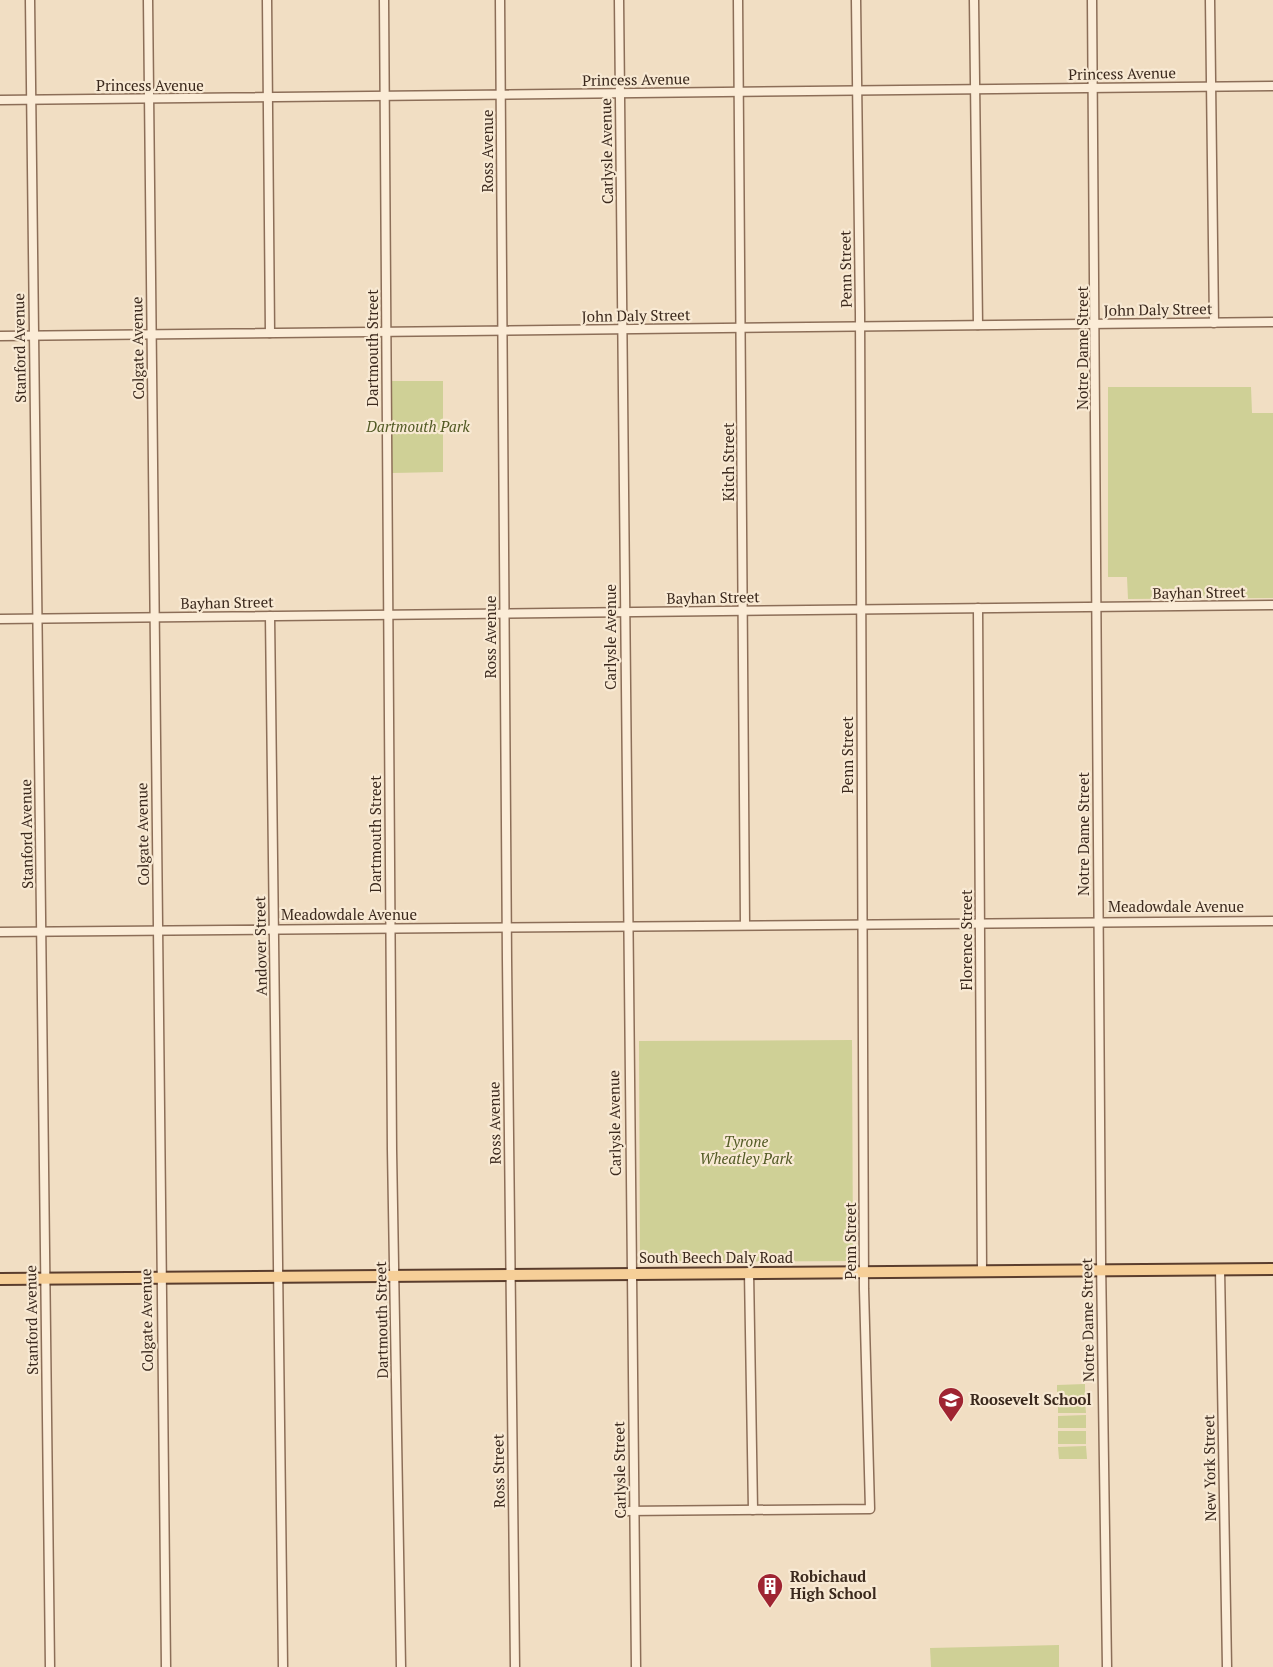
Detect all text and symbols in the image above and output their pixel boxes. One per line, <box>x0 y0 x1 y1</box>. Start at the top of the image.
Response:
street label: Princess Avenue <box>1068 62 1176 84</box>
street label: Princess Avenue <box>582 68 690 90</box>
street label: Princess Avenue <box>96 75 204 95</box>
street label: Carlysle Avenue <box>595 98 617 204</box>
street label: Ross Avenue <box>477 109 497 193</box>
street label: Penn Street <box>834 230 856 308</box>
street label: Notre Dame Street <box>1072 286 1092 410</box>
street label: Dartmouth Street <box>362 289 382 407</box>
street label: Stanford Avenue <box>8 293 30 403</box>
street label: Colgate Avenue <box>126 296 148 400</box>
street label: John Daly Street <box>1103 298 1213 320</box>
street label: John Daly Street <box>581 304 691 326</box>
park label: Dartmouth Park <box>365 416 471 436</box>
street label: Kitch Street <box>718 422 738 502</box>
street label: Bayhan Street <box>1152 581 1246 603</box>
street label: Carlysle Avenue <box>600 584 620 690</box>
street label: Bayhan Street <box>666 586 760 608</box>
street label: Bayhan Street <box>180 591 274 613</box>
street label: Ross Avenue <box>480 595 500 679</box>
street label: Penn Street <box>837 716 857 794</box>
street label: Notre Dame Street <box>1073 772 1093 896</box>
street label: Dartmouth Street <box>365 775 385 893</box>
street label: Stanford Avenue <box>15 779 37 889</box>
street label: Colgate Avenue <box>131 782 153 886</box>
street label: Florence Street <box>956 889 976 991</box>
street label: Andover Street <box>249 896 271 996</box>
street label: Meadowdale Avenue <box>1108 896 1244 916</box>
street label: Meadowdale Avenue <box>281 904 417 924</box>
street label: Carlysle Avenue <box>603 1070 625 1176</box>
street label: Ross Avenue <box>483 1081 505 1165</box>
park label: Tyrone Wheatley Park <box>700 1131 793 1168</box>
street label: Penn Street <box>840 1202 860 1280</box>
street label: South Beech Daly Road <box>639 1247 793 1267</box>
street label: Notre Dame Street <box>1076 1257 1098 1382</box>
street label: Dartmouth Street <box>370 1261 392 1379</box>
street label: Stanford Avenue <box>20 1265 42 1375</box>
street label: Colgate Avenue <box>135 1268 157 1372</box>
school or university icon: Roosevelt School <box>936 1385 966 1423</box>
place label: Roosevelt School <box>970 1389 1091 1409</box>
street label: New York Street <box>1198 1414 1220 1522</box>
street label: Carlysle Street <box>608 1421 630 1519</box>
street label: Ross Street <box>487 1433 509 1508</box>
place label: Robichaud High School <box>790 1566 877 1603</box>
building icon: Robichaud High School <box>755 1571 785 1609</box>

